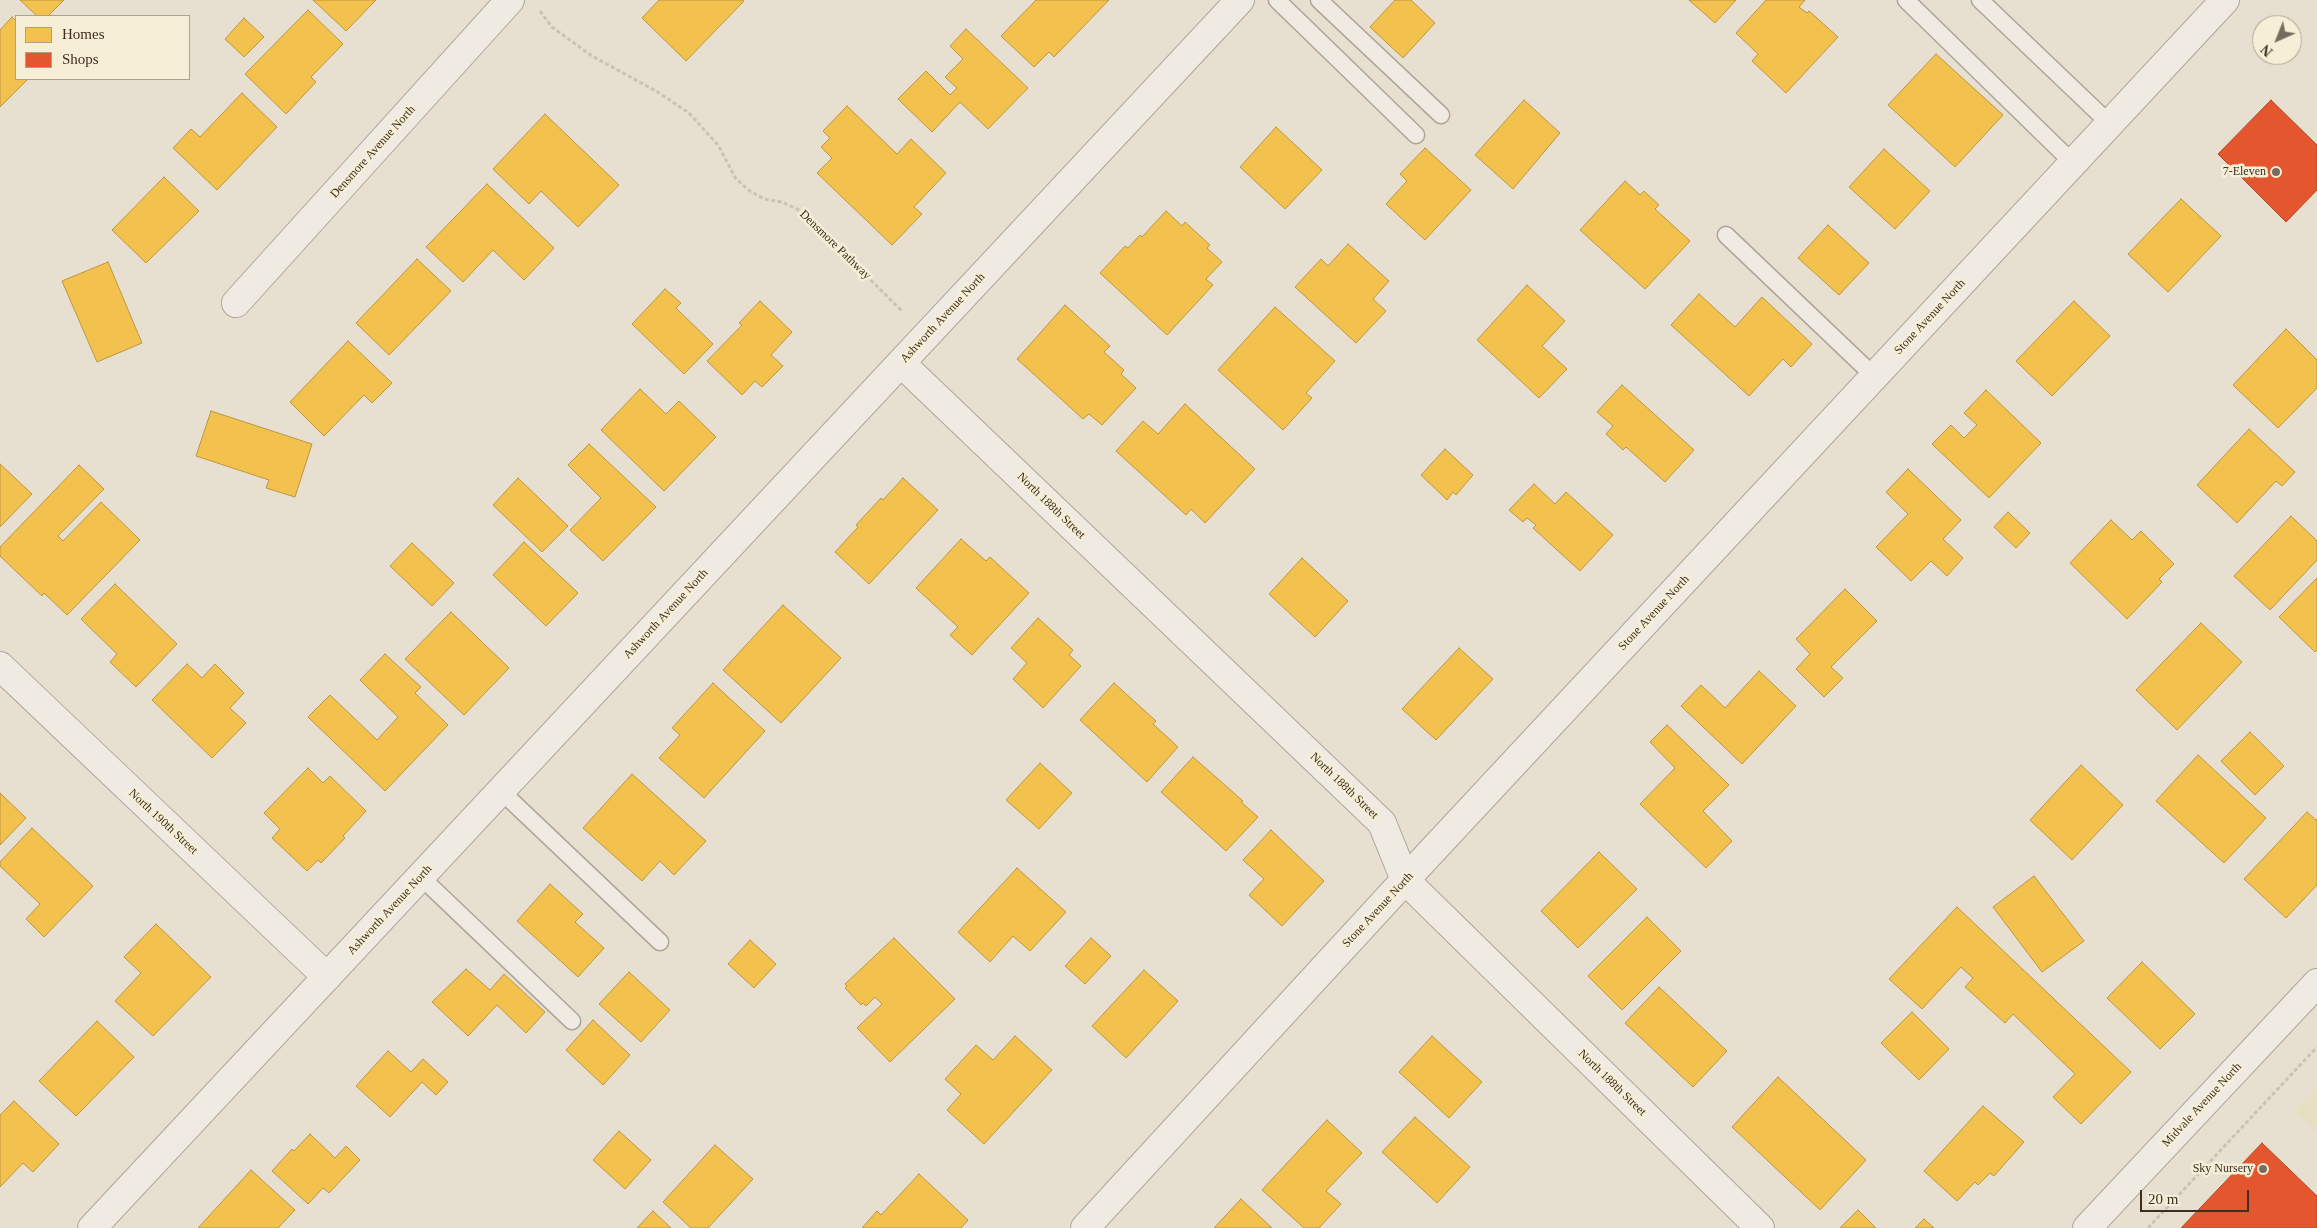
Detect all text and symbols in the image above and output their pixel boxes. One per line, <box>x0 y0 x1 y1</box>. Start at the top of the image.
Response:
legend <box>15 15 190 80</box>
north arrow <box>2252 15 2302 65</box>
text: Homes <box>62 26 105 42</box>
text: N <box>2258 42 2276 59</box>
text: Shops <box>62 51 99 67</box>
street label: Densmore Avenue North <box>328 103 418 201</box>
place label: 7-Eleven <box>2223 165 2266 179</box>
marker: 7-Eleven <box>2270 166 2282 178</box>
street label: Densmore Pathway <box>796 207 874 283</box>
street label: Ashworth Avenue North <box>898 270 988 366</box>
street label: Stone Avenue North <box>1891 276 1969 358</box>
street label: North 188th Street <box>1014 470 1088 542</box>
street label: Ashworth Avenue North <box>621 566 711 662</box>
street label: Stone Avenue North <box>1615 572 1693 654</box>
street label: North 188th Street <box>1307 750 1381 822</box>
street label: North 190th Street <box>125 786 201 858</box>
street label: Ashworth Avenue North <box>345 862 435 958</box>
street label: Stone Avenue North <box>1339 869 1417 951</box>
street label: North 188th Street <box>1575 1047 1649 1119</box>
street label: Midvale Avenue North <box>2159 1060 2245 1150</box>
place label: Sky Nursery <box>2193 1162 2253 1176</box>
marker: Sky Nursery <box>2257 1163 2269 1175</box>
scale bar <box>2142 1180 2251 1212</box>
text: 20 m <box>2148 1191 2178 1207</box>

